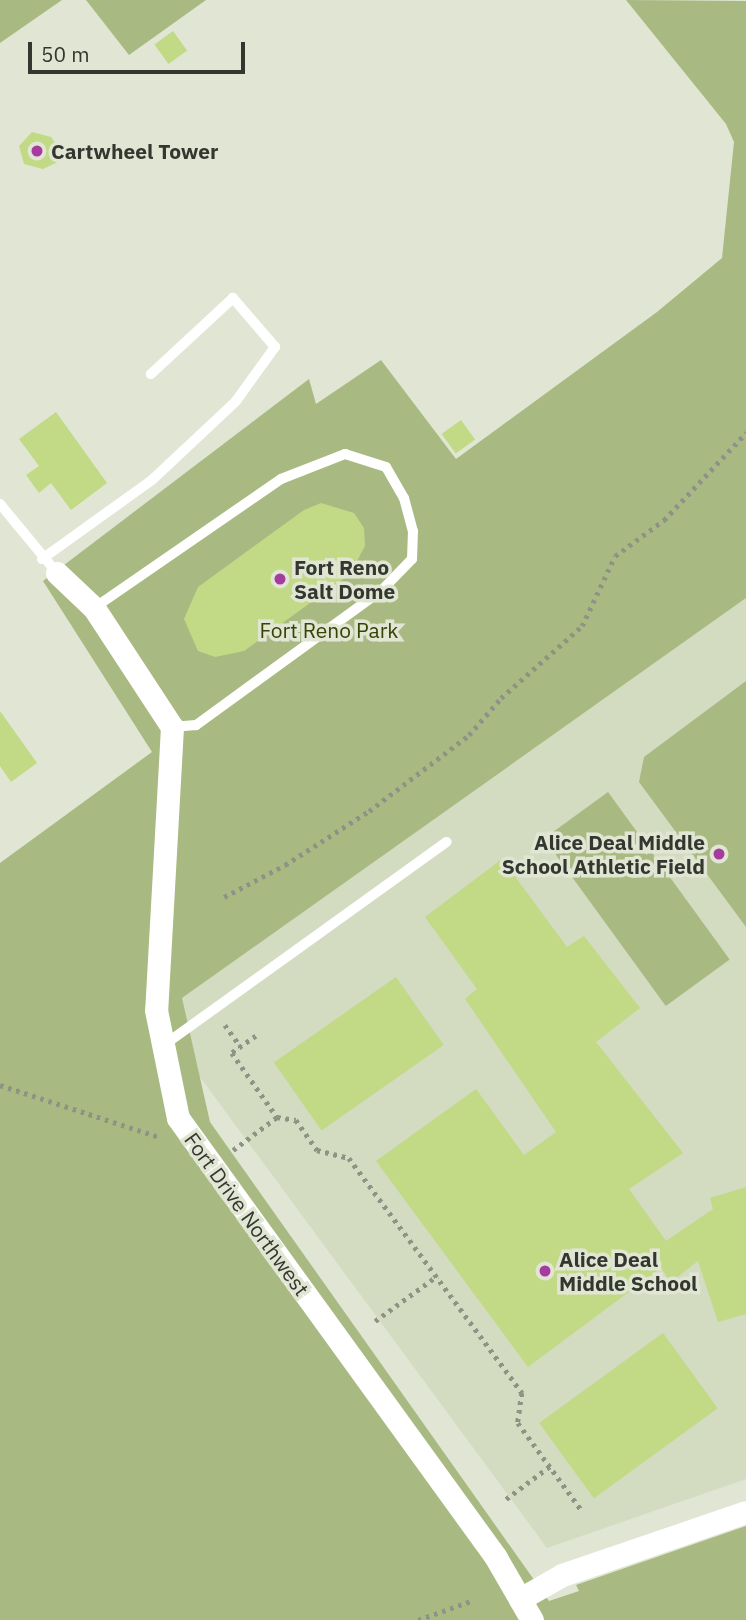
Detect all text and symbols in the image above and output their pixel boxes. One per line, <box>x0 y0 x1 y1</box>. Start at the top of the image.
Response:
scale bar <box>32 28 248 72</box>
text: 50 m <box>41 40 90 68</box>
place label: Cartwheel Tower <box>51 138 219 164</box>
marker: Cartwheel Tower <box>29 143 45 159</box>
place label: Fort Reno Salt Dome <box>294 554 395 604</box>
marker: Fort Reno Salt Dome <box>272 571 288 587</box>
park label: Fort Reno Park <box>260 617 398 643</box>
place label: Alice Deal Middle School Athletic Field <box>502 829 705 879</box>
marker: Alice Deal Middle School Athletic Field <box>711 846 727 862</box>
street label: Fort Drive Northwest <box>179 1128 315 1300</box>
place label: Alice Deal Middle School <box>559 1246 697 1296</box>
marker: Alice Deal Middle School <box>537 1263 553 1279</box>

